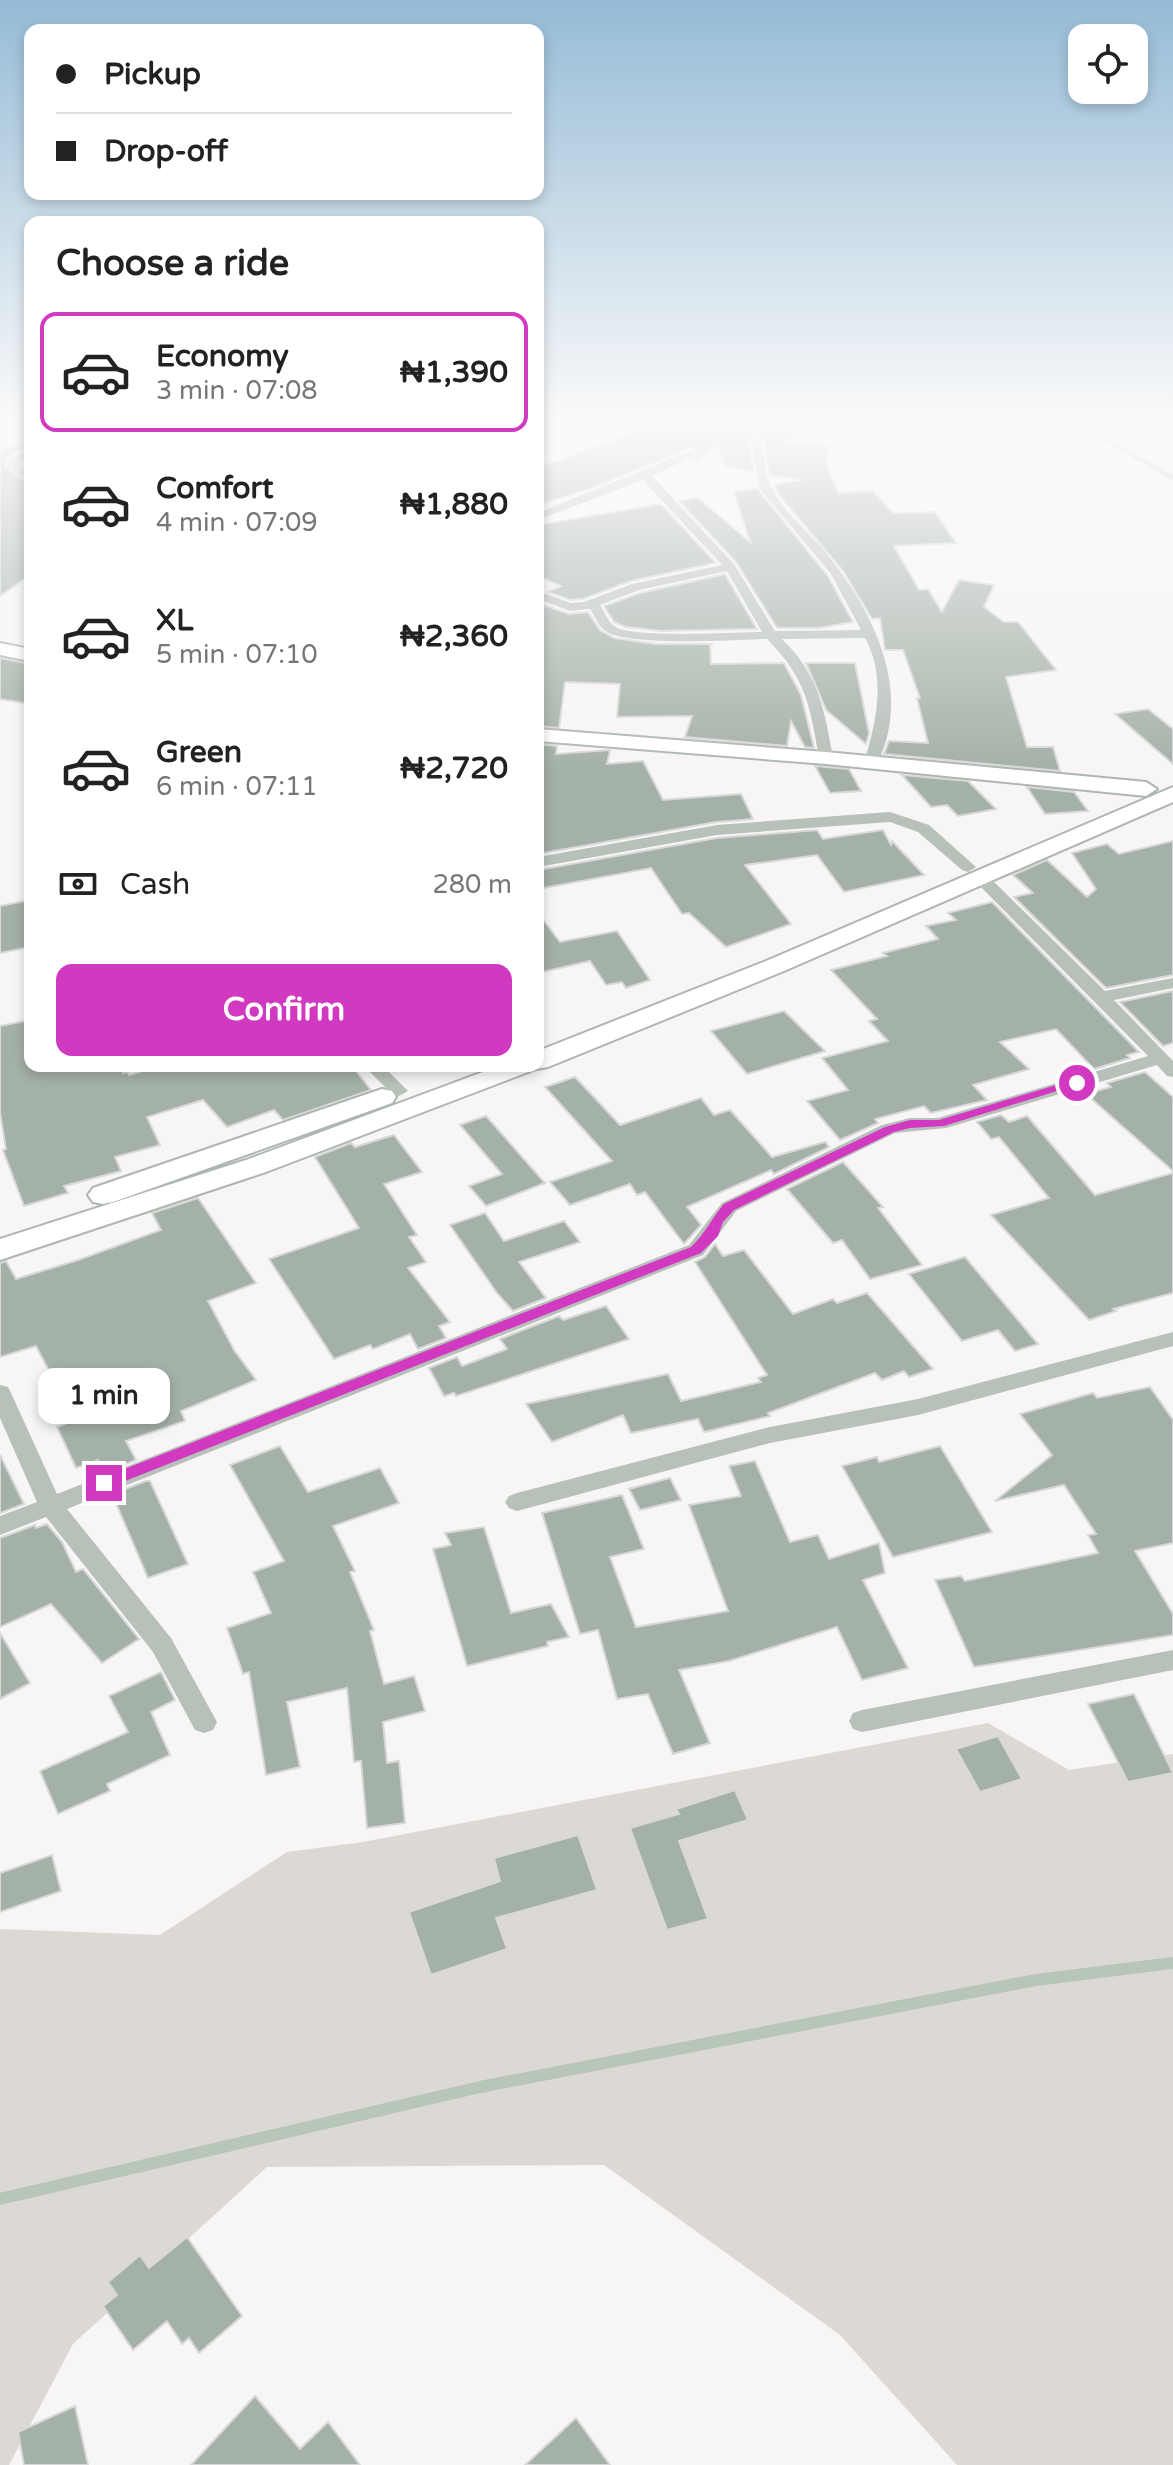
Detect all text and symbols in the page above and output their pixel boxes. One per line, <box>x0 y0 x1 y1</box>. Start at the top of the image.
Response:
map controls <box>1068 24 1148 104</box>
button: locate <box>1068 24 1148 104</box>
text: Pickup <box>104 56 201 93</box>
text: Drop-off <box>104 133 228 170</box>
text: Choose a ride <box>56 242 289 285</box>
icon: car <box>60 336 132 408</box>
text: Economy <box>156 338 289 375</box>
text: ₦1,390 <box>400 354 508 391</box>
text: 3 min · 07:08 <box>156 375 318 406</box>
icon: car <box>60 468 132 540</box>
text: Comfort <box>156 470 274 507</box>
text: ₦1,880 <box>400 486 508 523</box>
text: 4 min · 07:09 <box>156 507 318 538</box>
icon: car <box>60 600 132 672</box>
text: XL <box>156 602 193 639</box>
text: ₦2,360 <box>400 618 508 655</box>
text: 5 min · 07:10 <box>156 639 318 670</box>
icon: car <box>60 732 132 804</box>
text: Green <box>156 734 242 771</box>
text: ₦2,720 <box>400 750 508 787</box>
text: 6 min · 07:11 <box>156 771 318 802</box>
icon: cash <box>56 862 100 906</box>
text: Cash <box>120 866 190 903</box>
text: 280 m <box>432 869 512 900</box>
button: Confirm <box>56 964 512 1056</box>
route start <box>1059 1065 1095 1101</box>
callout: 1 min <box>38 1367 170 1423</box>
text: 1 min <box>69 1380 139 1411</box>
route end <box>86 1465 122 1501</box>

